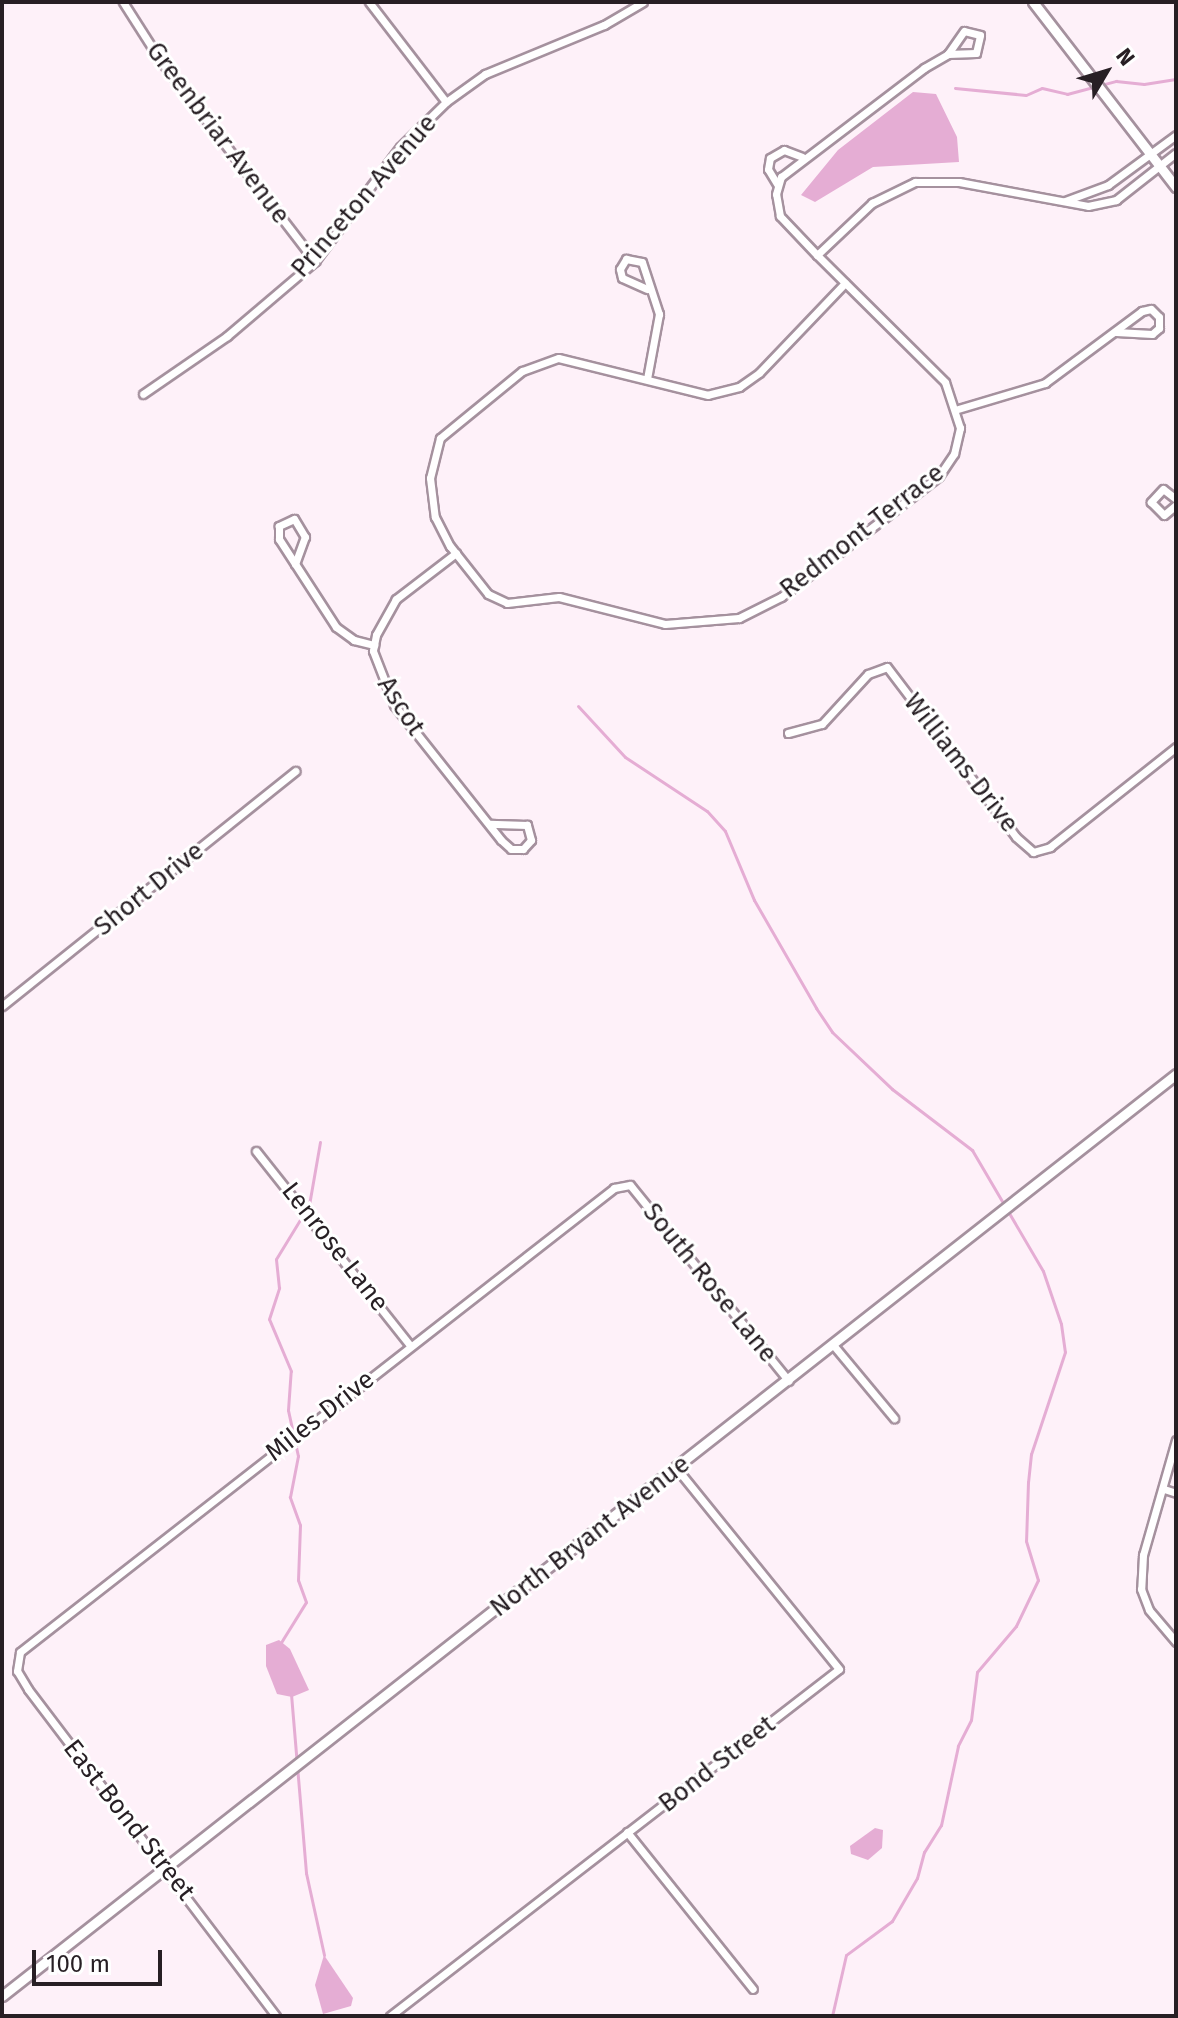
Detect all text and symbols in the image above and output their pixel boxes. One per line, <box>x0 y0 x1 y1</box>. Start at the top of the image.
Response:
north arrow <box>1066 32 1146 112</box>
street label: Greenbriar Avenue <box>140 36 296 230</box>
text: N <box>1110 43 1140 71</box>
street label: Princeton Avenue <box>285 108 443 284</box>
street label: Redmont Terrace <box>774 457 950 605</box>
street label: Ascot <box>371 671 431 741</box>
street label: Williams Drive <box>897 687 1025 839</box>
street label: Short Drive <box>88 835 210 943</box>
street label: Lenrose Lane <box>275 1176 395 1318</box>
street label: South Rose Lane <box>636 1197 784 1369</box>
street label: Miles Drive <box>259 1364 381 1468</box>
street label: North Bryant Avenue <box>484 1448 696 1624</box>
street label: Bond Street <box>653 1709 781 1819</box>
street label: East Bond Street <box>57 1734 201 1906</box>
scale bar <box>36 1934 166 1984</box>
text: 100 m <box>46 1950 110 1978</box>

